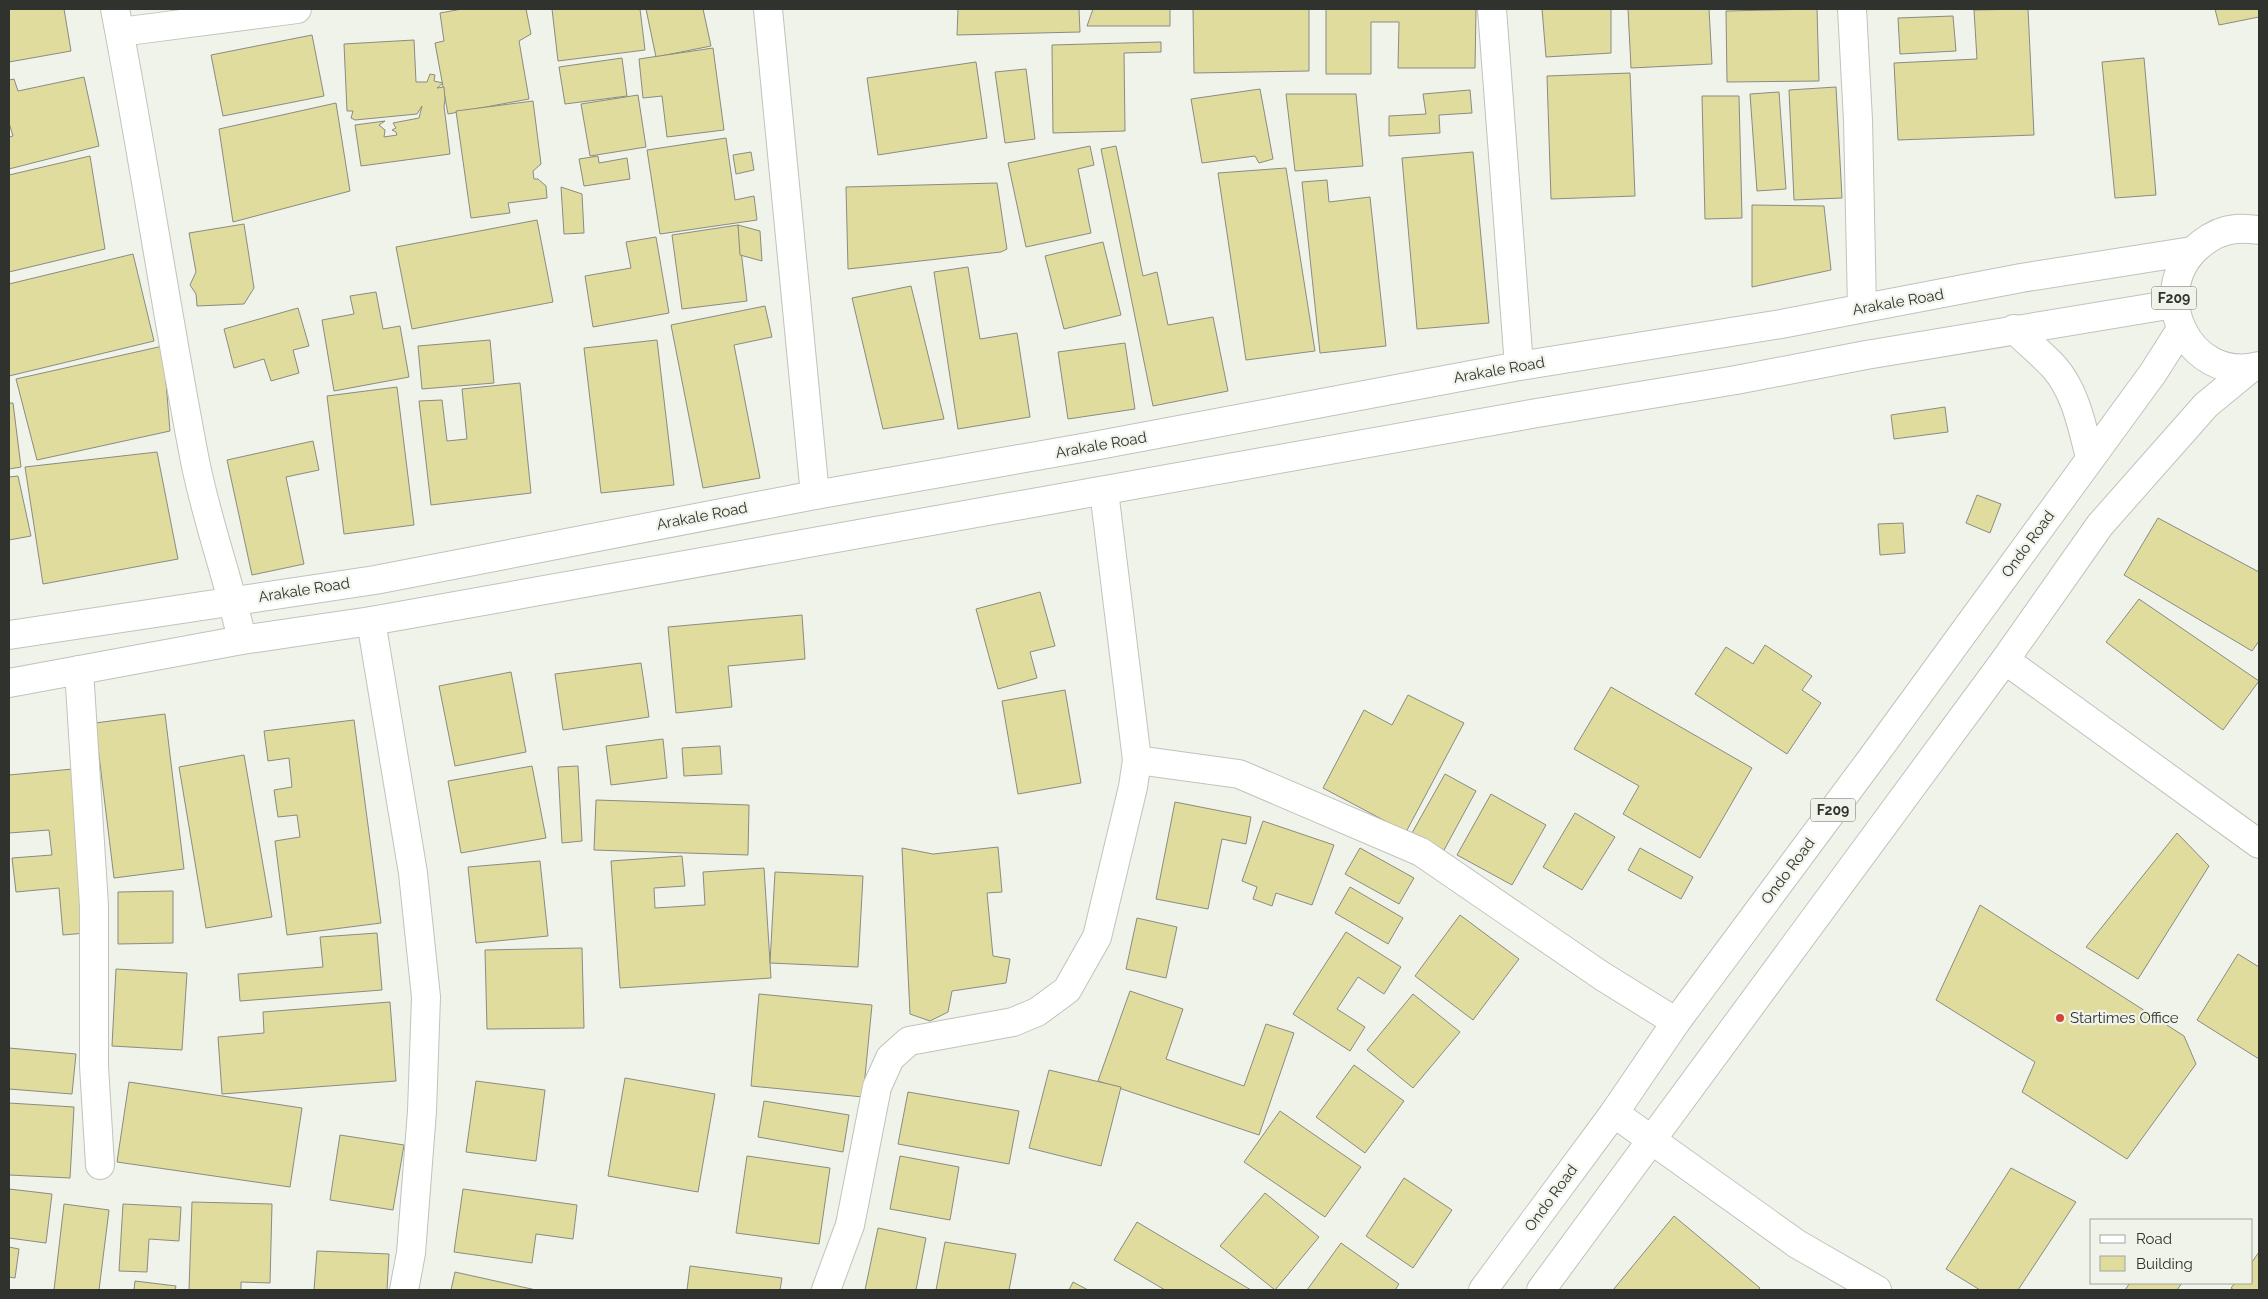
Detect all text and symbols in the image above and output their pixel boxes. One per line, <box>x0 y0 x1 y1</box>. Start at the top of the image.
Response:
street label: Arakale Road <box>1851 285 1945 319</box>
road number: F209 <box>2152 286 2196 310</box>
street label: Arakale Road <box>1452 353 1546 387</box>
street label: Arakale Road <box>1054 428 1148 462</box>
street label: Arakale Road <box>655 498 749 534</box>
street label: Ondo Road <box>1998 507 2058 581</box>
street label: Arakale Road <box>257 574 351 606</box>
road number: F209 <box>1810 798 1856 822</box>
street label: Ondo Road <box>1757 834 1819 908</box>
place label: Startimes Office <box>2070 1009 2179 1027</box>
marker: Startimes Office <box>2054 1012 2066 1024</box>
street label: Ondo Road <box>1521 1161 1581 1235</box>
legend <box>2090 1219 2253 1284</box>
text: Road <box>2136 1230 2172 1248</box>
text: Building <box>2136 1255 2193 1273</box>

